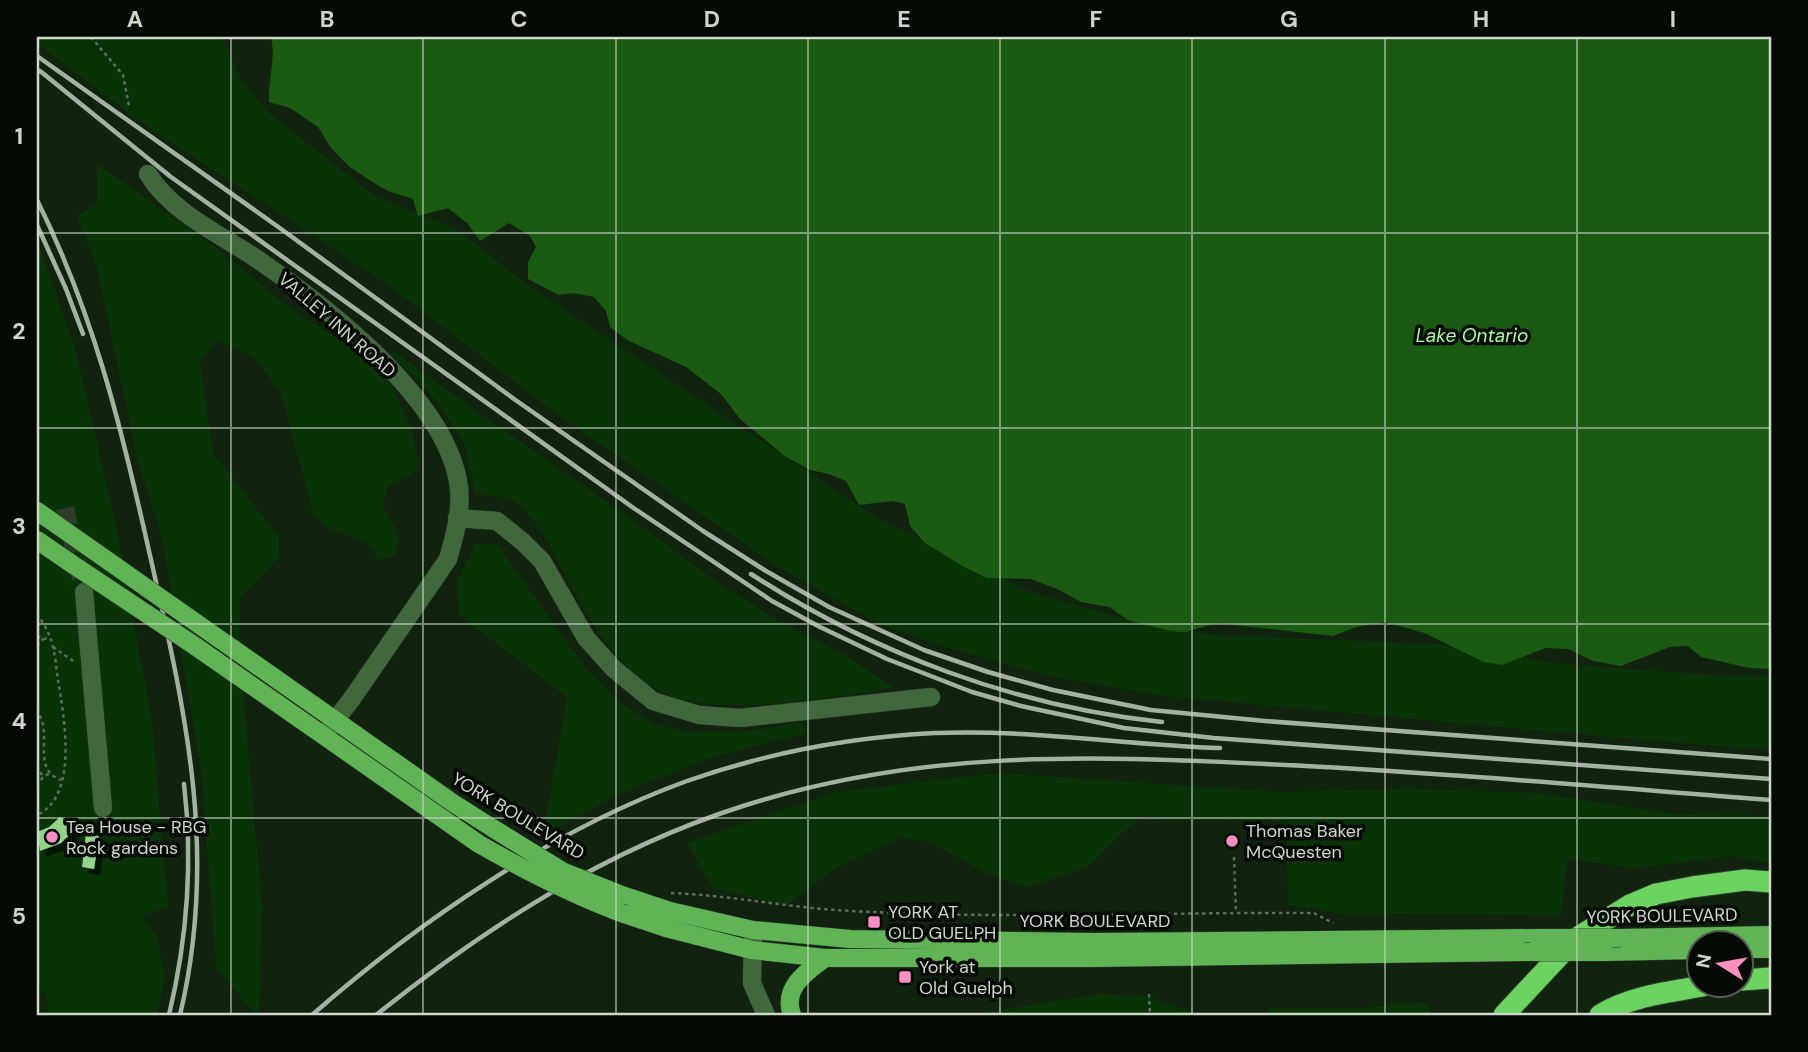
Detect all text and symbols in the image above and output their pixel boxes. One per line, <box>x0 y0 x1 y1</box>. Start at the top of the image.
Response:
text: A <box>127 4 143 34</box>
text: B <box>320 4 334 34</box>
text: C <box>511 4 527 34</box>
text: D <box>704 4 720 34</box>
text: E <box>897 4 911 34</box>
text: F <box>1090 4 1103 34</box>
text: G <box>1280 4 1298 34</box>
text: H <box>1473 4 1489 34</box>
text: I <box>1670 4 1676 34</box>
text: 1 <box>15 121 23 151</box>
street label: VALLEY INN ROAD <box>273 267 401 383</box>
text: 2 <box>12 316 26 346</box>
water label: Lake Ontario <box>1416 323 1528 348</box>
text: 3 <box>12 511 26 541</box>
text: 4 <box>12 706 27 736</box>
street label: YORK BOULEVARD <box>447 767 589 865</box>
place label: Tea House - RBG Rock gardens <box>66 815 206 860</box>
place label: Thomas Baker McQuesten <box>1246 819 1363 864</box>
marker: Tea House - RBG Rock gardens <box>44 829 60 845</box>
marker: Thomas Baker McQuesten <box>1224 833 1240 849</box>
place label: YORK AT OLD GUELPH <box>888 900 996 945</box>
text: 5 <box>12 901 26 931</box>
street label: YORK BOULEVARD <box>1586 903 1738 929</box>
street label: YORK BOULEVARD <box>1019 909 1171 933</box>
marker: YORK AT OLD GUELPH <box>866 914 882 930</box>
north arrow <box>1686 930 1756 1000</box>
text: N <box>1690 952 1717 970</box>
place label: York at Old Guelph <box>919 955 1013 1000</box>
marker: York at Old Guelph <box>897 969 913 985</box>

